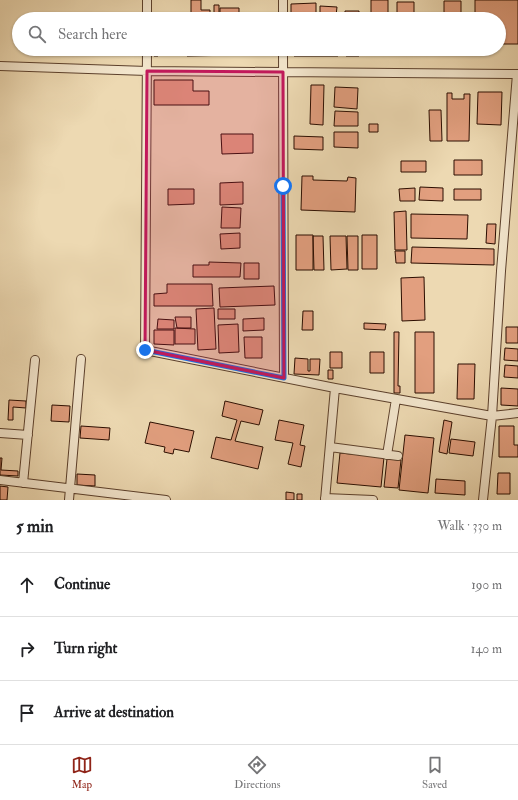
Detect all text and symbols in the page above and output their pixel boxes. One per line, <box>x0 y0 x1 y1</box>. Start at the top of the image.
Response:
search box <box>12 12 506 56</box>
icon: search <box>26 23 48 45</box>
text: Search here <box>58 25 127 44</box>
route start <box>274 177 292 195</box>
route end <box>136 341 154 359</box>
text: 5 min <box>16 516 54 537</box>
text: Walk · 330 m <box>438 518 502 534</box>
icon: ahead <box>16 574 38 596</box>
text: Continue <box>54 575 110 594</box>
text: 190 m <box>471 577 502 593</box>
icon: right <box>16 638 38 660</box>
text: Turn right <box>54 639 117 658</box>
text: 140 m <box>471 641 502 657</box>
icon: arrive <box>16 702 38 724</box>
text: Arrive at destination <box>54 703 174 722</box>
tab: Map <box>71 754 93 791</box>
tab: Directions <box>234 754 281 791</box>
tab: Saved <box>422 754 447 791</box>

